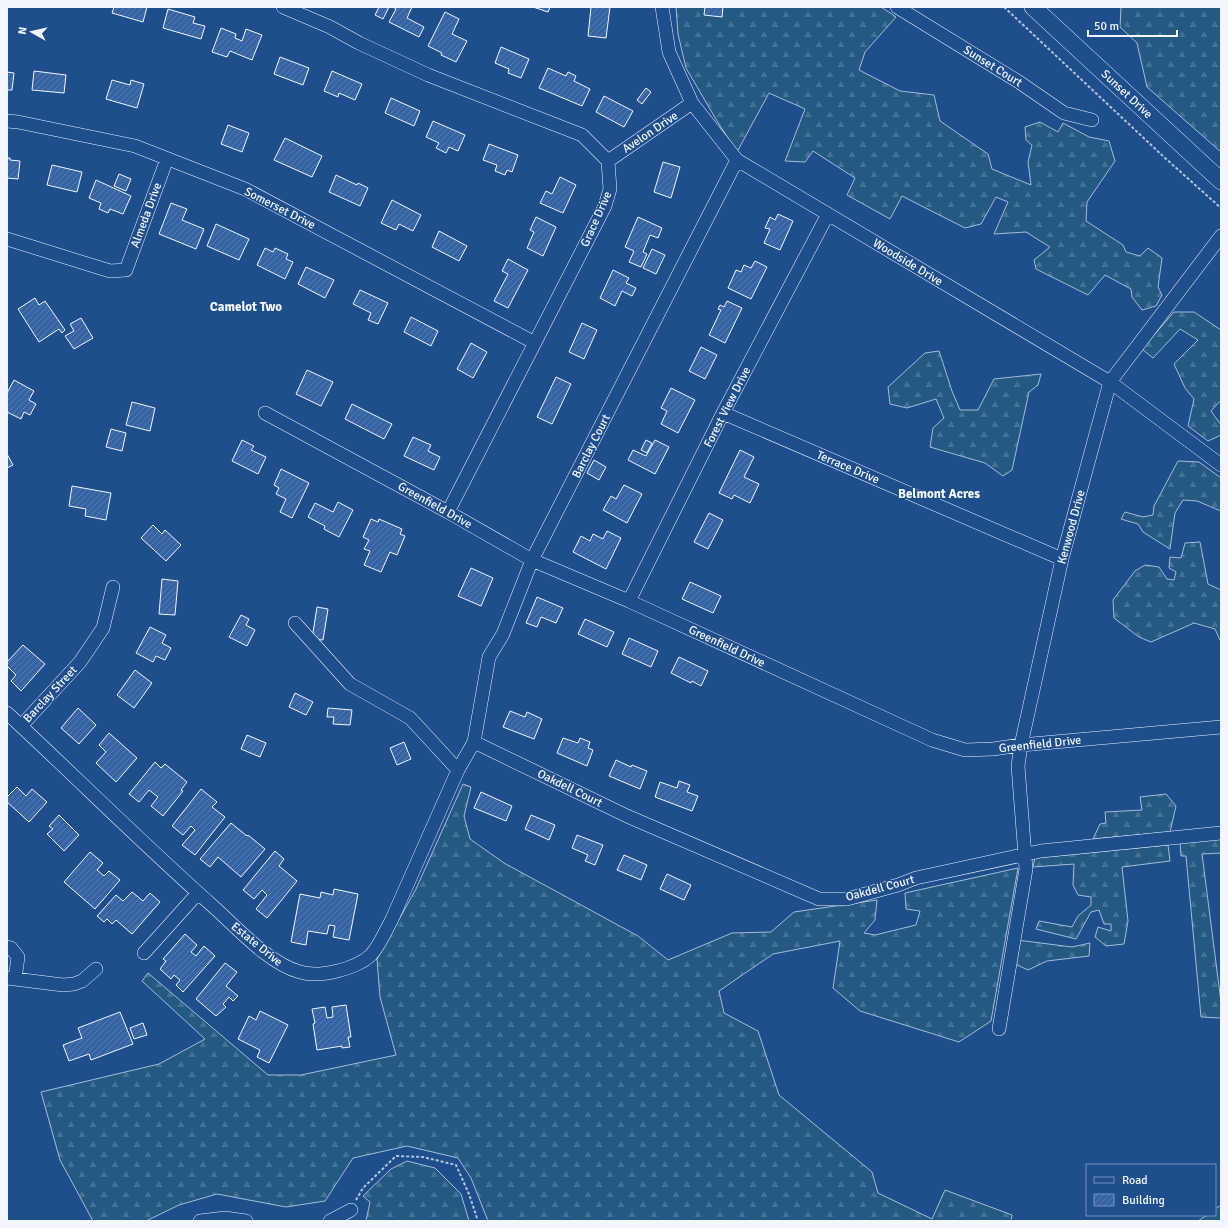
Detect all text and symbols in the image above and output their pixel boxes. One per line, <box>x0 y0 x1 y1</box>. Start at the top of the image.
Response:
north arrow <box>12 12 52 52</box>
scale bar <box>1088 12 1177 38</box>
text: 50 m <box>1094 19 1119 34</box>
text: N <box>16 26 30 35</box>
street label: Sunset Court <box>960 42 1025 90</box>
street label: Sunset Drive <box>1098 67 1155 122</box>
street label: Avelon Drive <box>620 108 681 157</box>
street label: Almeda Drive <box>128 181 165 250</box>
street label: Somerset Drive <box>242 184 318 233</box>
street label: Grace Drive <box>578 189 615 249</box>
street label: Woodside Drive <box>870 236 945 289</box>
district label: Camelot Two <box>210 299 282 315</box>
street label: Forest View Drive <box>701 364 754 450</box>
street label: Barclay Court <box>569 412 614 481</box>
street label: Terrace Drive <box>814 448 881 487</box>
street label: Greenfield Drive <box>395 479 475 532</box>
district label: Belmont Acres <box>898 486 980 502</box>
street label: Kenwood Drive <box>1054 488 1089 566</box>
street label: Greenfield Drive <box>686 622 767 671</box>
street label: Barclay Street <box>20 663 80 726</box>
street label: Greenfield Drive <box>998 733 1082 756</box>
street label: Oakdell Court <box>535 766 605 811</box>
street label: Oakdell Court <box>844 872 916 905</box>
street label: Estate Drive <box>228 919 285 970</box>
legend <box>1086 1164 1216 1216</box>
text: Road <box>1122 1173 1148 1188</box>
text: Building <box>1122 1193 1165 1208</box>

